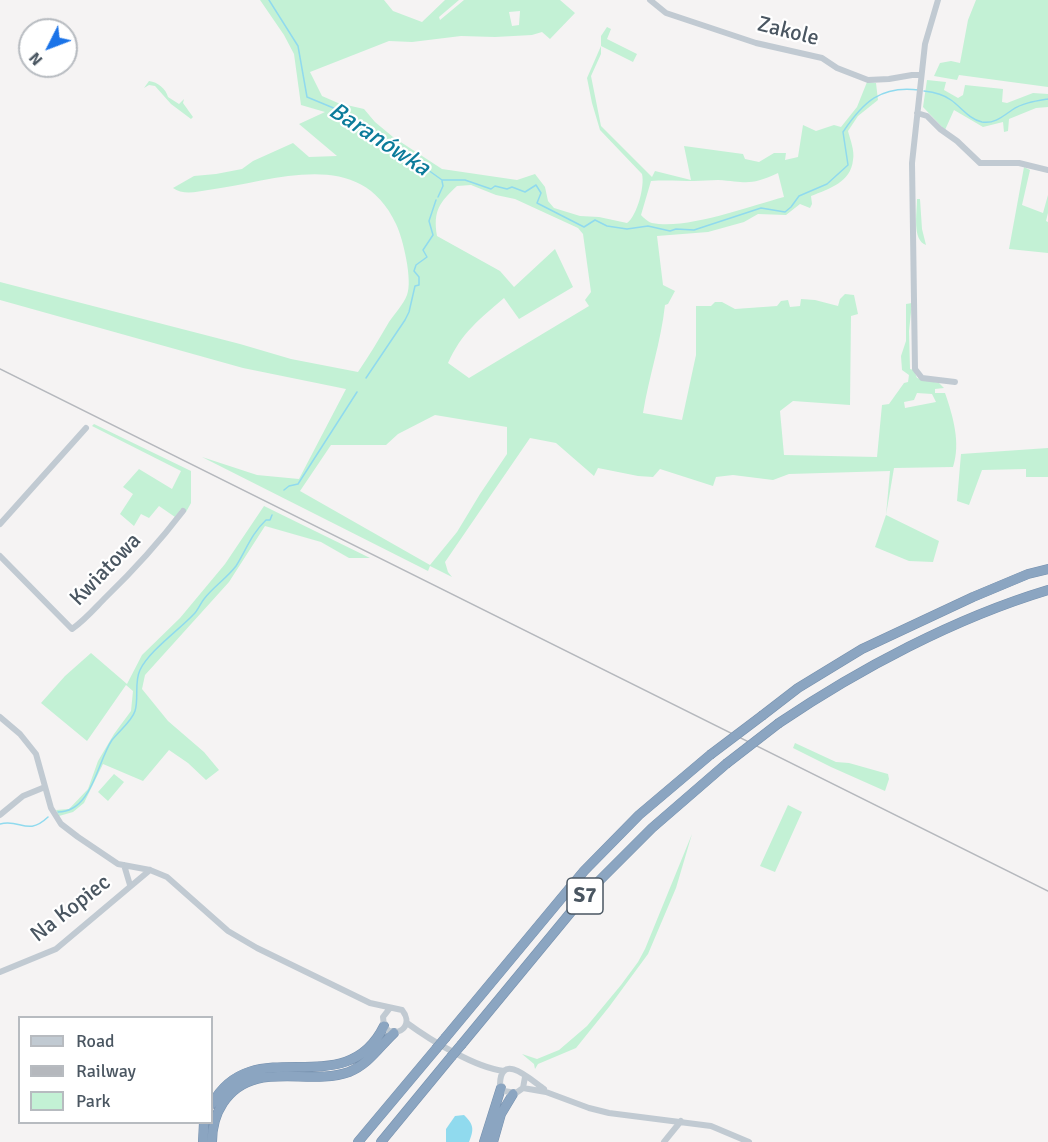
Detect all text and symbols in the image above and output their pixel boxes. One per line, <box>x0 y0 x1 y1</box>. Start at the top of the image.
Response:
street label: Zakole <box>755 12 821 52</box>
north arrow <box>18 18 78 78</box>
text: N <box>25 48 47 70</box>
water label: Baranówka <box>323 97 435 183</box>
street label: Kwiatowa <box>65 528 147 612</box>
street label: Na Kopiec <box>26 870 116 948</box>
road number: S7 <box>567 878 603 914</box>
legend <box>18 1016 213 1124</box>
text: Road <box>76 1030 115 1052</box>
text: Railway <box>76 1060 136 1082</box>
text: Park <box>76 1090 111 1112</box>

